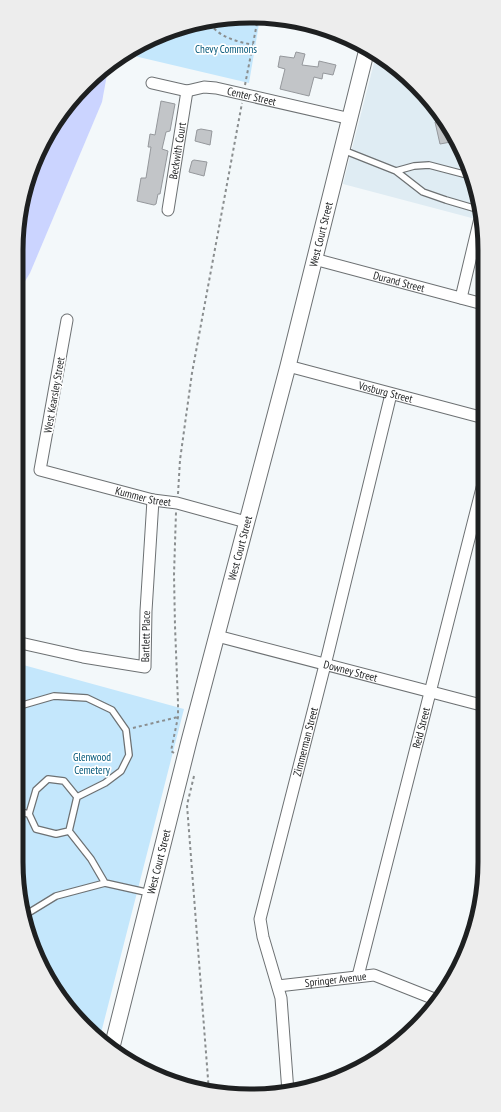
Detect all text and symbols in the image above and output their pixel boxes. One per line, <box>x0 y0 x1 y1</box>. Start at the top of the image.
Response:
park label: Chevy Commons <box>195 42 257 56</box>
street label: Center Street <box>226 84 277 109</box>
street label: Beckwith Court <box>166 121 189 180</box>
street label: West Court Street <box>306 201 336 268</box>
street label: Durand Street <box>372 268 426 295</box>
street label: West Kearsley Street <box>40 356 68 434</box>
street label: Vosburg Street <box>356 378 414 406</box>
street label: Kummer Street <box>114 483 172 509</box>
street label: West Court Street <box>225 514 255 582</box>
street label: Bartlett Place <box>138 610 153 662</box>
street label: Downey Street <box>322 657 379 685</box>
street label: Zimmerman Street <box>290 706 321 778</box>
street label: Reid Street <box>409 706 433 750</box>
park label: Glenwood Cemetery <box>73 750 111 777</box>
street label: West Court Street <box>144 828 173 896</box>
street label: Springer Avenue <box>304 969 368 990</box>

